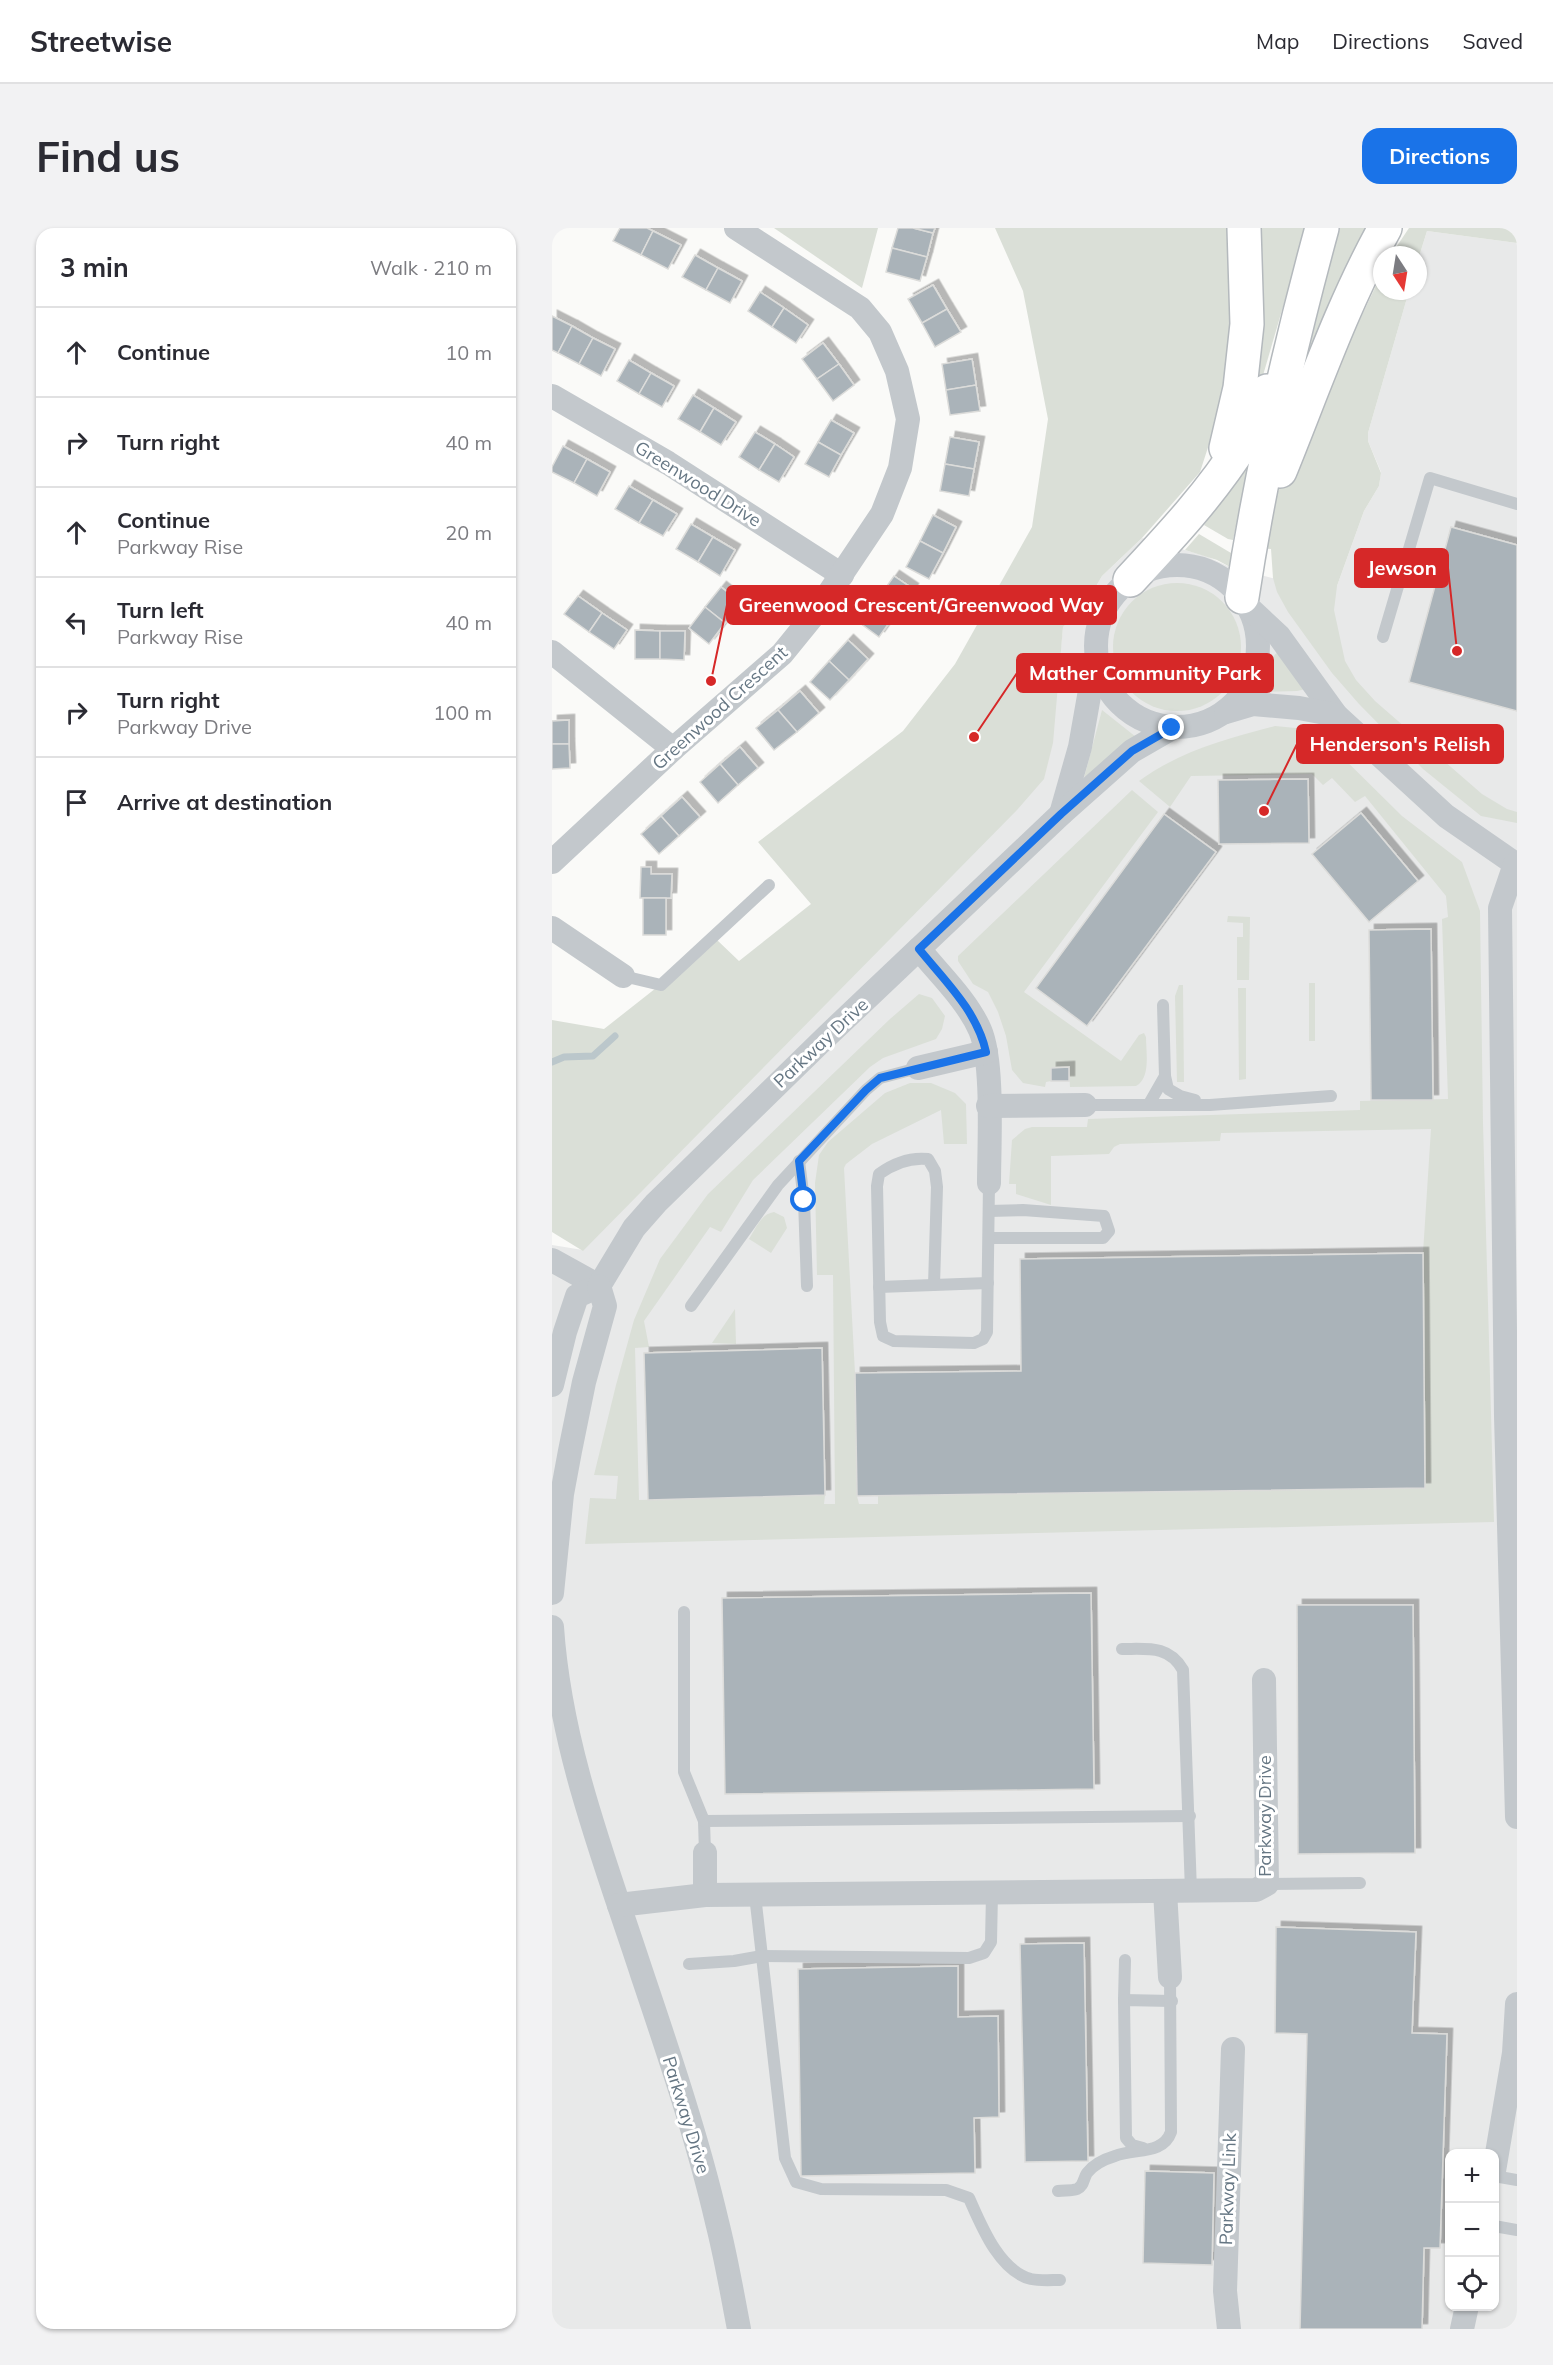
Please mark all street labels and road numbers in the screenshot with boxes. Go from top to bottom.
street label: Greenwood Drive [631,435,766,532]
street label: Greenwood Crescent [647,641,792,774]
street label: Parkway Drive [768,993,873,1092]
street label: Parkway Drive [1253,1755,1276,1877]
street label: Parkway Drive [658,2053,715,2176]
street label: Parkway Link [1214,2132,1241,2245]

